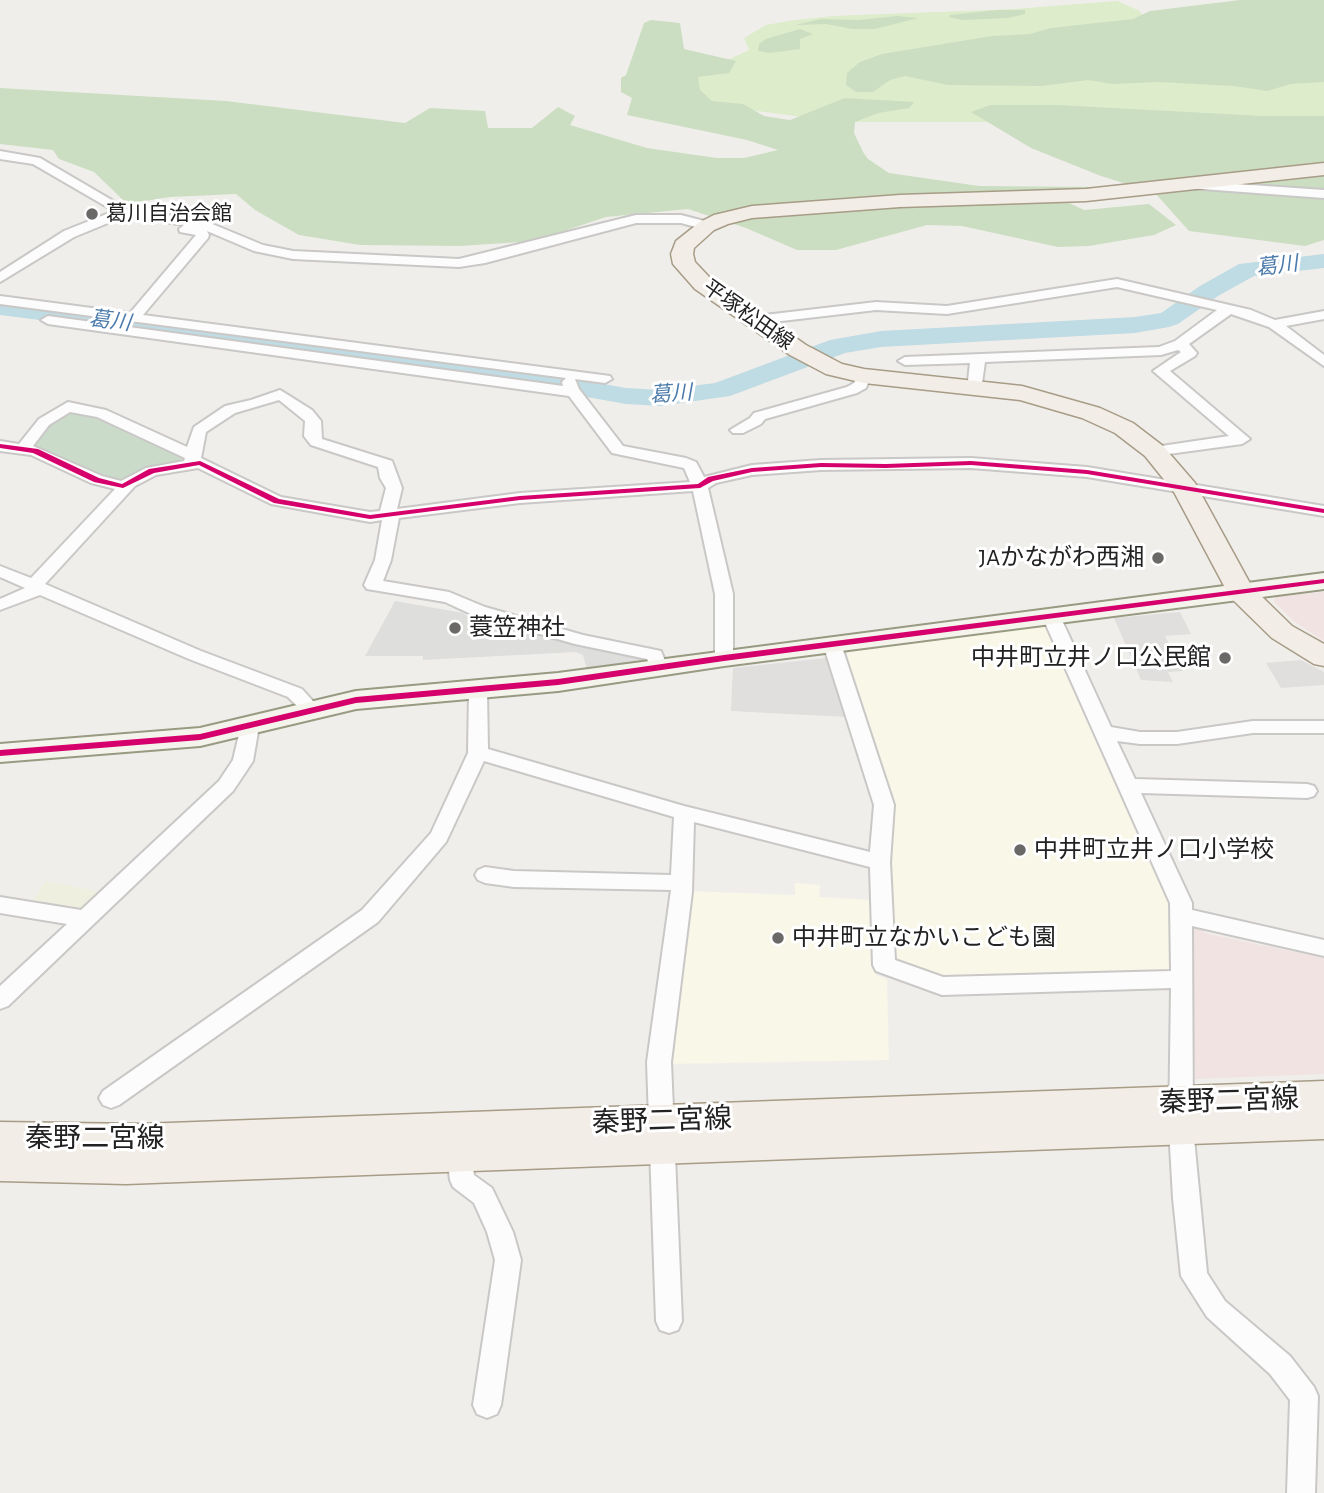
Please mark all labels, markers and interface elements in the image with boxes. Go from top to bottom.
place label: 葛川自治会館 [106,201,232,227]
marker: 葛川自治会館 [84,206,100,222]
water label: 葛川 [1255,251,1299,281]
street label: 平塚松田線 [698,275,798,355]
water label: 葛川 [88,306,132,336]
water label: 葛川 [649,380,693,408]
place label: JAかながわ西湘 [979,544,1144,572]
marker: JAかながわ西湘 [1150,550,1166,566]
place label: 蓑笠神社 [469,614,565,642]
marker: 蓑笠神社 [447,620,463,636]
place label: 中井町立井ノ口公民館 [971,644,1211,672]
marker: 中井町立井ノ口公民館 [1217,650,1233,666]
place label: 中井町立井ノ口小学校 [1034,836,1274,864]
marker: 中井町立井ノ口小学校 [1012,842,1028,858]
place label: 中井町立なかいこども園 [792,924,1056,952]
marker: 中井町立なかいこども園 [770,930,786,946]
street label: 秦野二宮線 [1158,1082,1300,1120]
street label: 秦野二宮線 [591,1102,733,1140]
street label: 秦野二宮線 [25,1122,165,1156]

